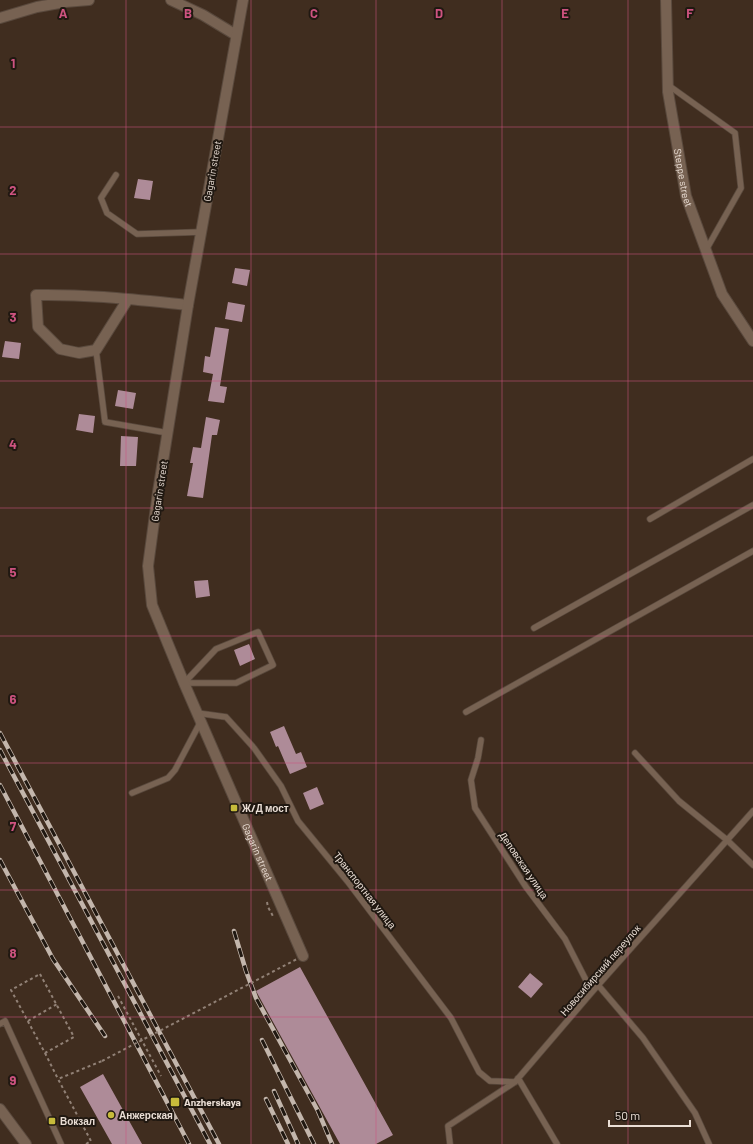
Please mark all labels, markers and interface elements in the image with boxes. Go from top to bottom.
text: A [59,5,68,21]
text: B [184,5,192,21]
text: C [310,5,318,21]
text: D [435,5,443,21]
text: E [561,5,569,21]
text: F [686,5,694,21]
text: 1 [11,55,15,71]
street label: Gagarin street [201,139,223,202]
street label: Steppe street [672,147,696,209]
text: 2 [9,182,17,198]
text: 3 [9,309,17,325]
text: 4 [9,436,17,452]
street label: Gagarin street [148,459,170,522]
text: 5 [9,564,17,580]
text: 6 [10,691,17,707]
place label: Ж/Д мост [241,802,289,814]
marker: Ж/Д мост [229,803,239,813]
text: 7 [10,818,17,834]
street label: Gagarin street [240,822,276,883]
street label: Деповская улица [497,829,551,901]
street label: Транспортная улица [331,849,399,931]
street label: Новосибирский переулок [557,922,643,1018]
text: 8 [9,945,17,961]
text: 9 [10,1072,17,1088]
marker: Anzherskaya [169,1096,181,1108]
place label: Anzherskaya [184,1096,241,1108]
scale bar [609,1102,690,1128]
text: 50 m [615,1108,640,1122]
place label: Анжерская [119,1109,173,1121]
marker: Анжерская [106,1110,116,1120]
place label: Вокзал [60,1115,95,1127]
marker: Вокзал [47,1116,57,1126]

